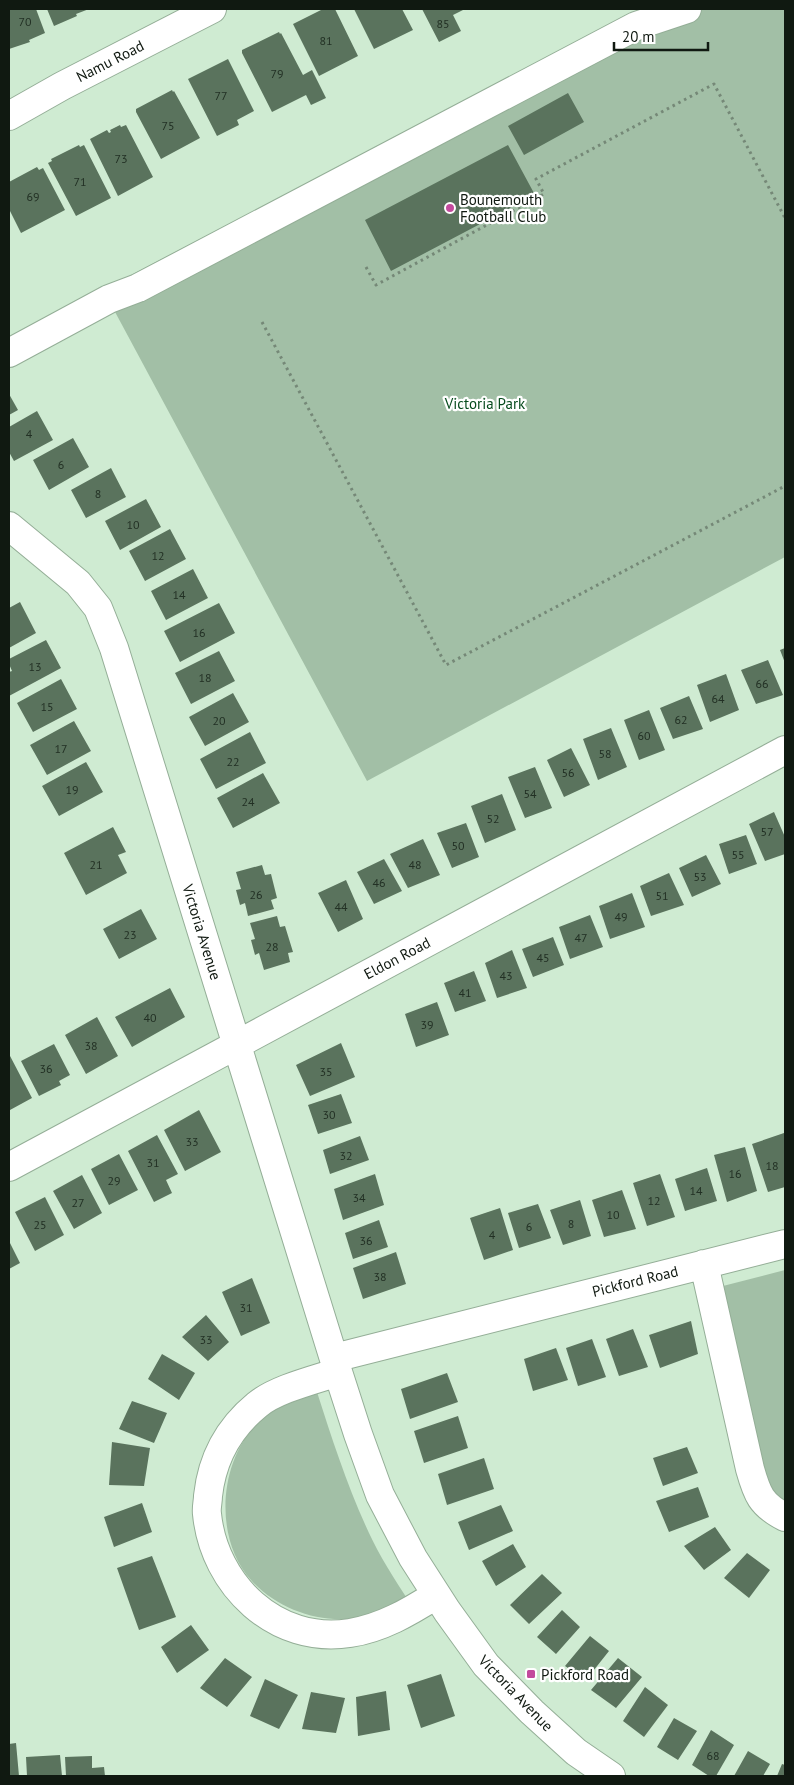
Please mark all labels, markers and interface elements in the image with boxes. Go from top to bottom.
house number: 70 [18,14,32,29]
house number: 85 [436,16,450,31]
scale bar [614,20,708,52]
text: 20 m [622,27,655,46]
house number: 81 [319,33,333,48]
street label: Namu Road [73,36,147,86]
house number: 79 [270,66,284,81]
house number: 77 [214,88,228,103]
house number: 75 [161,118,175,133]
house number: 73 [114,151,128,166]
house number: 71 [73,174,87,189]
house number: 69 [26,189,40,204]
place label: Bounemouth Football Club [460,190,546,226]
marker: Bounemouth Football Club [444,202,456,214]
park label: Victoria Park [444,394,526,413]
house number: 4 [26,426,33,441]
house number: 6 [58,457,64,472]
house number: 8 [95,486,101,501]
house number: 10 [126,517,140,532]
house number: 12 [151,548,165,563]
house number: 14 [172,587,186,602]
house number: 16 [192,625,206,640]
house number: 13 [28,659,42,674]
house number: 18 [198,670,212,685]
house number: 66 [755,676,769,691]
house number: 64 [711,691,725,706]
house number: 15 [40,699,54,714]
house number: 62 [674,712,688,727]
house number: 20 [212,713,226,728]
house number: 60 [637,728,651,743]
house number: 17 [54,741,68,756]
house number: 58 [598,746,612,761]
house number: 22 [226,754,240,769]
house number: 56 [561,765,575,780]
house number: 19 [65,782,79,797]
house number: 54 [523,786,537,801]
house number: 24 [241,794,255,809]
house number: 52 [486,811,500,826]
house number: 57 [760,824,774,839]
house number: 50 [451,838,465,853]
house number: 55 [731,847,745,862]
house number: 21 [89,857,103,872]
house number: 48 [408,857,422,872]
house number: 53 [693,869,707,884]
house number: 46 [372,875,386,890]
street label: Victoria Avenue [178,881,226,982]
house number: 26 [249,887,263,902]
house number: 51 [655,888,669,903]
house number: 44 [334,899,348,914]
house number: 49 [614,909,628,924]
house number: 23 [123,927,137,942]
house number: 47 [574,930,588,945]
street label: Eldon Road [361,933,433,983]
house number: 28 [265,939,279,954]
house number: 45 [536,950,550,965]
house number: 43 [499,968,513,983]
house number: 41 [458,985,472,1000]
house number: 40 [143,1010,157,1025]
house number: 39 [420,1017,434,1032]
house number: 38 [84,1038,98,1053]
house number: 36 [39,1061,53,1076]
house number: 35 [319,1064,333,1079]
house number: 30 [322,1107,336,1122]
house number: 33 [185,1134,199,1149]
house number: 32 [339,1148,353,1163]
house number: 31 [146,1155,160,1170]
house number: 18 [765,1158,779,1173]
house number: 16 [728,1166,742,1181]
house number: 29 [107,1173,121,1188]
house number: 14 [689,1183,703,1198]
house number: 34 [352,1190,366,1205]
house number: 12 [647,1193,661,1208]
house number: 27 [71,1195,85,1210]
house number: 10 [606,1207,620,1222]
house number: 8 [568,1216,574,1231]
house number: 25 [33,1217,47,1232]
house number: 6 [526,1219,532,1234]
house number: 4 [489,1227,496,1242]
house number: 36 [359,1233,373,1248]
street label: Pickford Road [590,1261,680,1301]
house number: 38 [373,1269,387,1284]
house number: 31 [239,1300,253,1315]
house number: 33 [199,1332,213,1347]
street label: Victoria Avenue [474,1650,557,1735]
place label: Pickford Road [541,1665,629,1684]
marker: Pickford Road [525,1668,537,1680]
house number: 68 [706,1748,720,1763]

